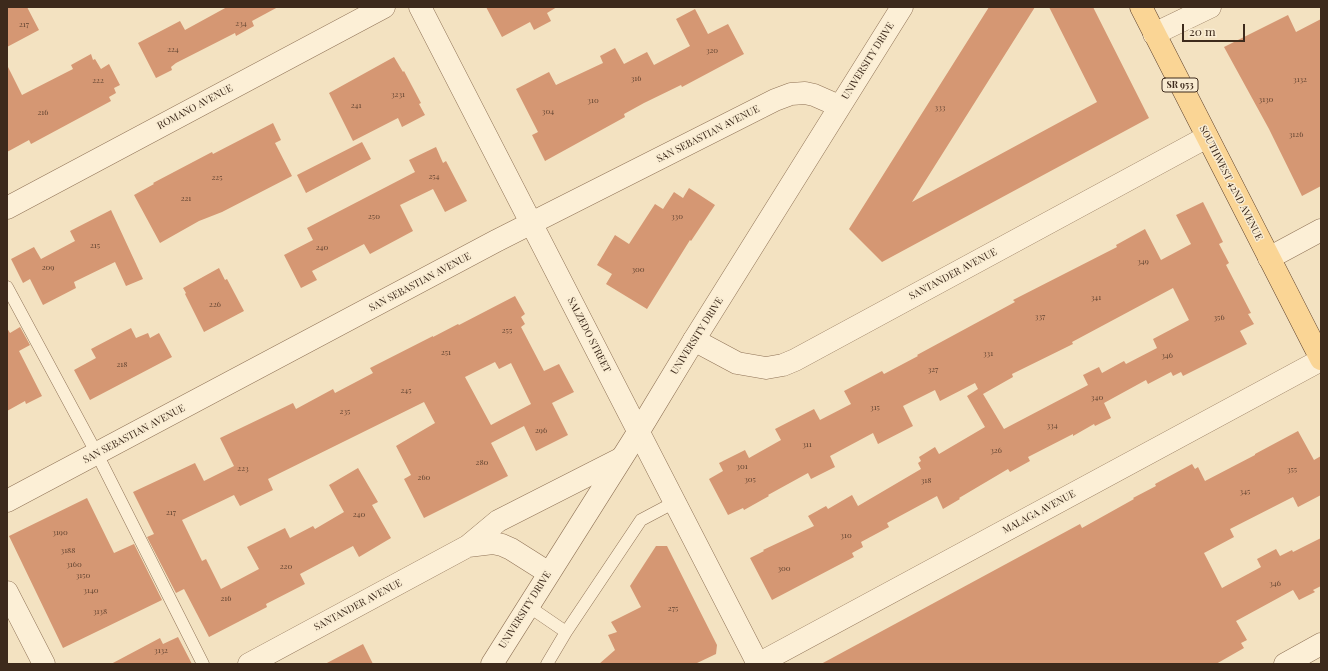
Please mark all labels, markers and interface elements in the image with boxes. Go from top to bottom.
scale bar [1184,16,1247,42]
house number: 234 [235,18,247,28]
house number: 217 [19,19,29,29]
street label: UNIVERSITY DRIVE [839,20,897,102]
text: 20 m [1189,23,1216,39]
house number: 224 [167,44,179,54]
house number: 320 [706,45,718,55]
house number: 316 [631,73,641,83]
house number: 3132 [1293,74,1307,84]
house number: 222 [92,75,104,85]
road number: SR 953 [1162,78,1198,92]
street label: ROMANO AVENUE [155,82,235,132]
house number: 3231 [391,89,405,99]
house number: 3130 [1259,94,1273,104]
house number: 310 [587,95,599,105]
house number: 241 [351,100,361,110]
house number: 333 [935,102,945,112]
street label: SAN SEBASTIAN AVENUE [655,103,761,165]
house number: 304 [542,106,554,116]
house number: 216 [38,107,48,117]
street label: SOUTHWEST 42ND AVENUE [1197,124,1265,242]
house number: 3126 [1289,129,1303,139]
house number: 254 [428,171,440,181]
house number: 225 [212,172,222,182]
house number: 221 [181,193,191,203]
house number: 250 [368,211,380,221]
house number: 330 [671,211,683,221]
house number: 215 [90,240,100,250]
house number: 240 [316,242,328,252]
street label: SANTANDER AVENUE [907,246,999,302]
street label: SAN SEBASTIAN AVENUE [367,250,473,314]
house number: 349 [1137,256,1149,266]
house number: 209 [42,262,54,272]
house number: 300 [631,264,645,274]
house number: 341 [1091,292,1101,302]
street label: SALZEDO STREET [565,295,613,375]
street label: UNIVERSITY DRIVE [668,295,726,377]
house number: 226 [209,299,221,309]
house number: 337 [1035,311,1045,321]
house number: 356 [1213,312,1225,322]
house number: 255 [502,325,512,335]
house number: 251 [441,347,451,357]
house number: 331 [983,348,993,358]
house number: 346 [1161,350,1173,360]
house number: 218 [117,359,127,369]
house number: 327 [928,364,938,374]
house number: 245 [400,385,412,395]
house number: 340 [1091,392,1103,402]
street label: SAN SEBASTIAN AVENUE [81,402,187,466]
house number: 315 [870,402,880,412]
house number: 235 [340,406,350,416]
house number: 334 [1046,420,1058,430]
house number: 296 [535,425,547,435]
house number: 311 [802,439,812,449]
house number: 326 [990,445,1002,455]
house number: 280 [476,457,488,467]
house number: 301 [736,461,748,471]
house number: 223 [237,463,249,473]
house number: 355 [1287,464,1297,474]
house number: 260 [418,472,430,482]
house number: 305 [744,474,756,484]
house number: 318 [921,475,931,485]
house number: 345 [1240,486,1250,496]
street label: MALAGA AVENUE [1000,488,1078,536]
house number: 217 [166,507,176,517]
house number: 240 [353,509,365,519]
house number: 3190 [52,527,68,537]
house number: 310 [840,530,852,540]
house number: 3188 [61,545,75,555]
house number: 3160 [66,559,82,569]
house number: 220 [280,561,292,571]
house number: 300 [777,563,791,573]
street label: UNIVERSITY DRIVE [496,569,554,651]
house number: 3150 [76,570,90,580]
street label: SANTANDER AVENUE [312,577,404,633]
house number: 346 [1269,578,1281,588]
house number: 3140 [83,585,99,595]
house number: 216 [221,593,231,603]
house number: 275 [668,603,678,613]
house number: 3138 [93,606,107,616]
house number: 3132 [154,645,168,655]

